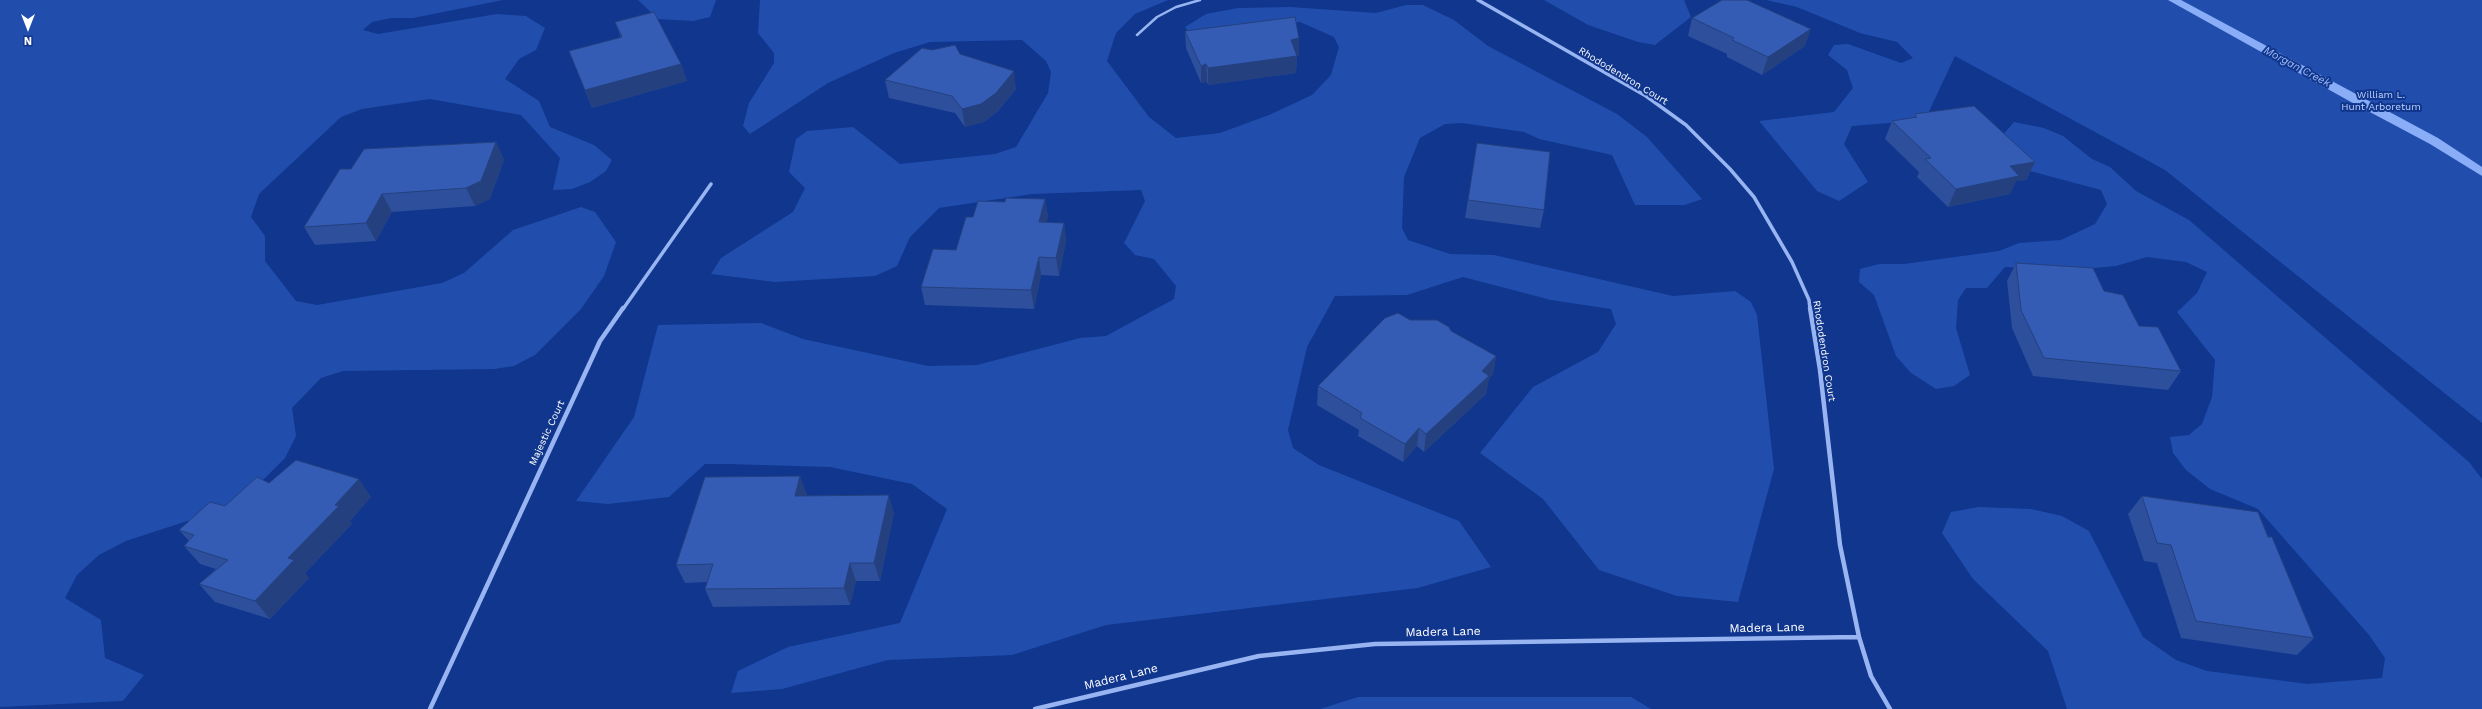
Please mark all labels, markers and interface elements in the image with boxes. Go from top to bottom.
north arrow [8,8,48,48]
text: N [24,34,32,47]
water label: Morgan Creek [2261,44,2333,90]
street label: Rhododendron Court [1576,45,1670,107]
park label: William L. Hunt Arboretum [2341,89,2421,112]
street label: Rhododendron Court [1810,300,1838,402]
street label: Majestic Court [527,398,567,468]
street label: Madera Lane [1729,620,1805,636]
street label: Madera Lane [1405,624,1481,640]
street label: Madera Lane [1083,661,1159,693]

